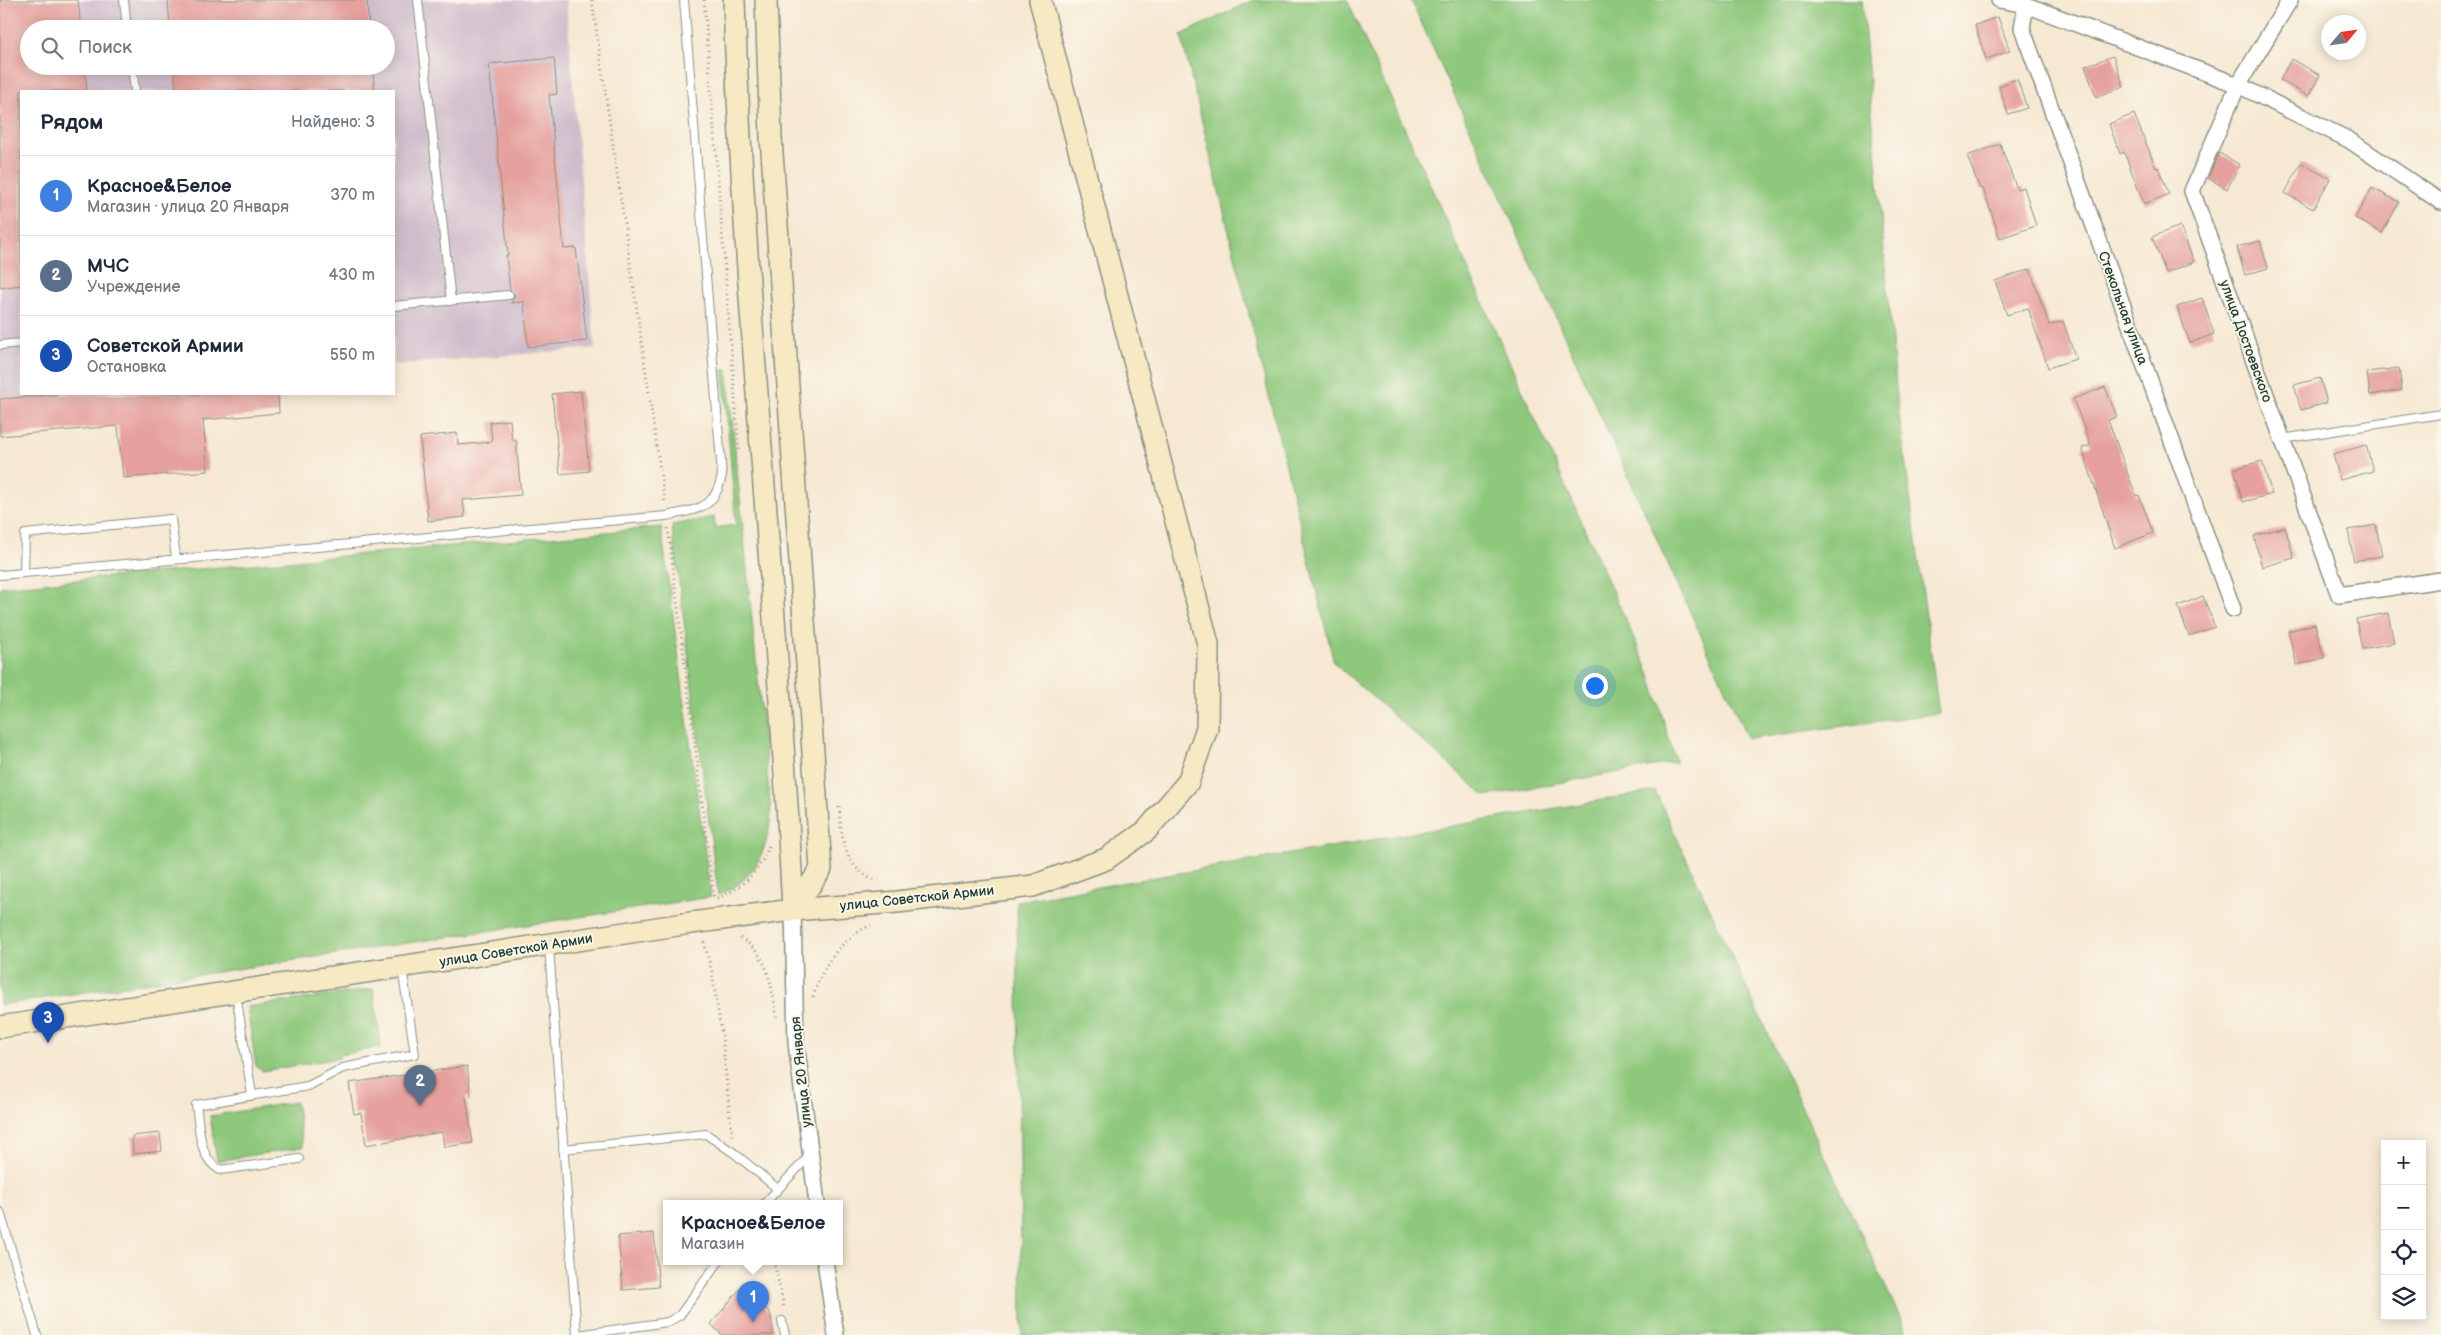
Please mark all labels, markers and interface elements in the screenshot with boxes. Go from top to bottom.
north arrow [2321,15,2366,60]
search box [20,20,395,75]
icon: search [38,34,66,62]
text: Поиск [78,36,132,59]
text: Рядом [40,110,103,135]
text: Найдено: 3 [291,113,375,132]
text: Красное&Белое [87,175,232,198]
text: 1 [53,186,59,205]
text: 370 m [330,186,375,205]
text: Магазин · улица 20 Января [87,198,289,217]
street label: Стекольная улица [2095,249,2152,368]
text: МЧС [87,255,129,278]
text: 2 [51,266,61,285]
text: 430 m [328,266,375,285]
street label: улица Достоевского [2216,277,2276,405]
text: Учреждение [87,278,180,297]
text: Советской Армии [87,335,244,358]
text: 3 [51,346,61,365]
text: 550 m [330,346,375,365]
text: Остановка [87,358,166,377]
your location [1582,673,1608,699]
street label: улица Советской Армии [839,881,995,915]
street label: улица Советской Армии [438,929,594,971]
pin: 3 [32,1002,64,1043]
street label: улица 20 Января [787,1015,815,1128]
pin: 2 [404,1065,436,1106]
map controls [2381,1140,2426,1320]
button: + [2381,1140,2426,1185]
button: − [2381,1185,2426,1230]
popup [663,1200,843,1265]
text: Красное&Белое [681,1212,825,1235]
button: locate [2381,1230,2426,1275]
text: Магазин [681,1235,745,1254]
button: layers [2381,1275,2426,1320]
pin: 1 [737,1281,769,1322]

